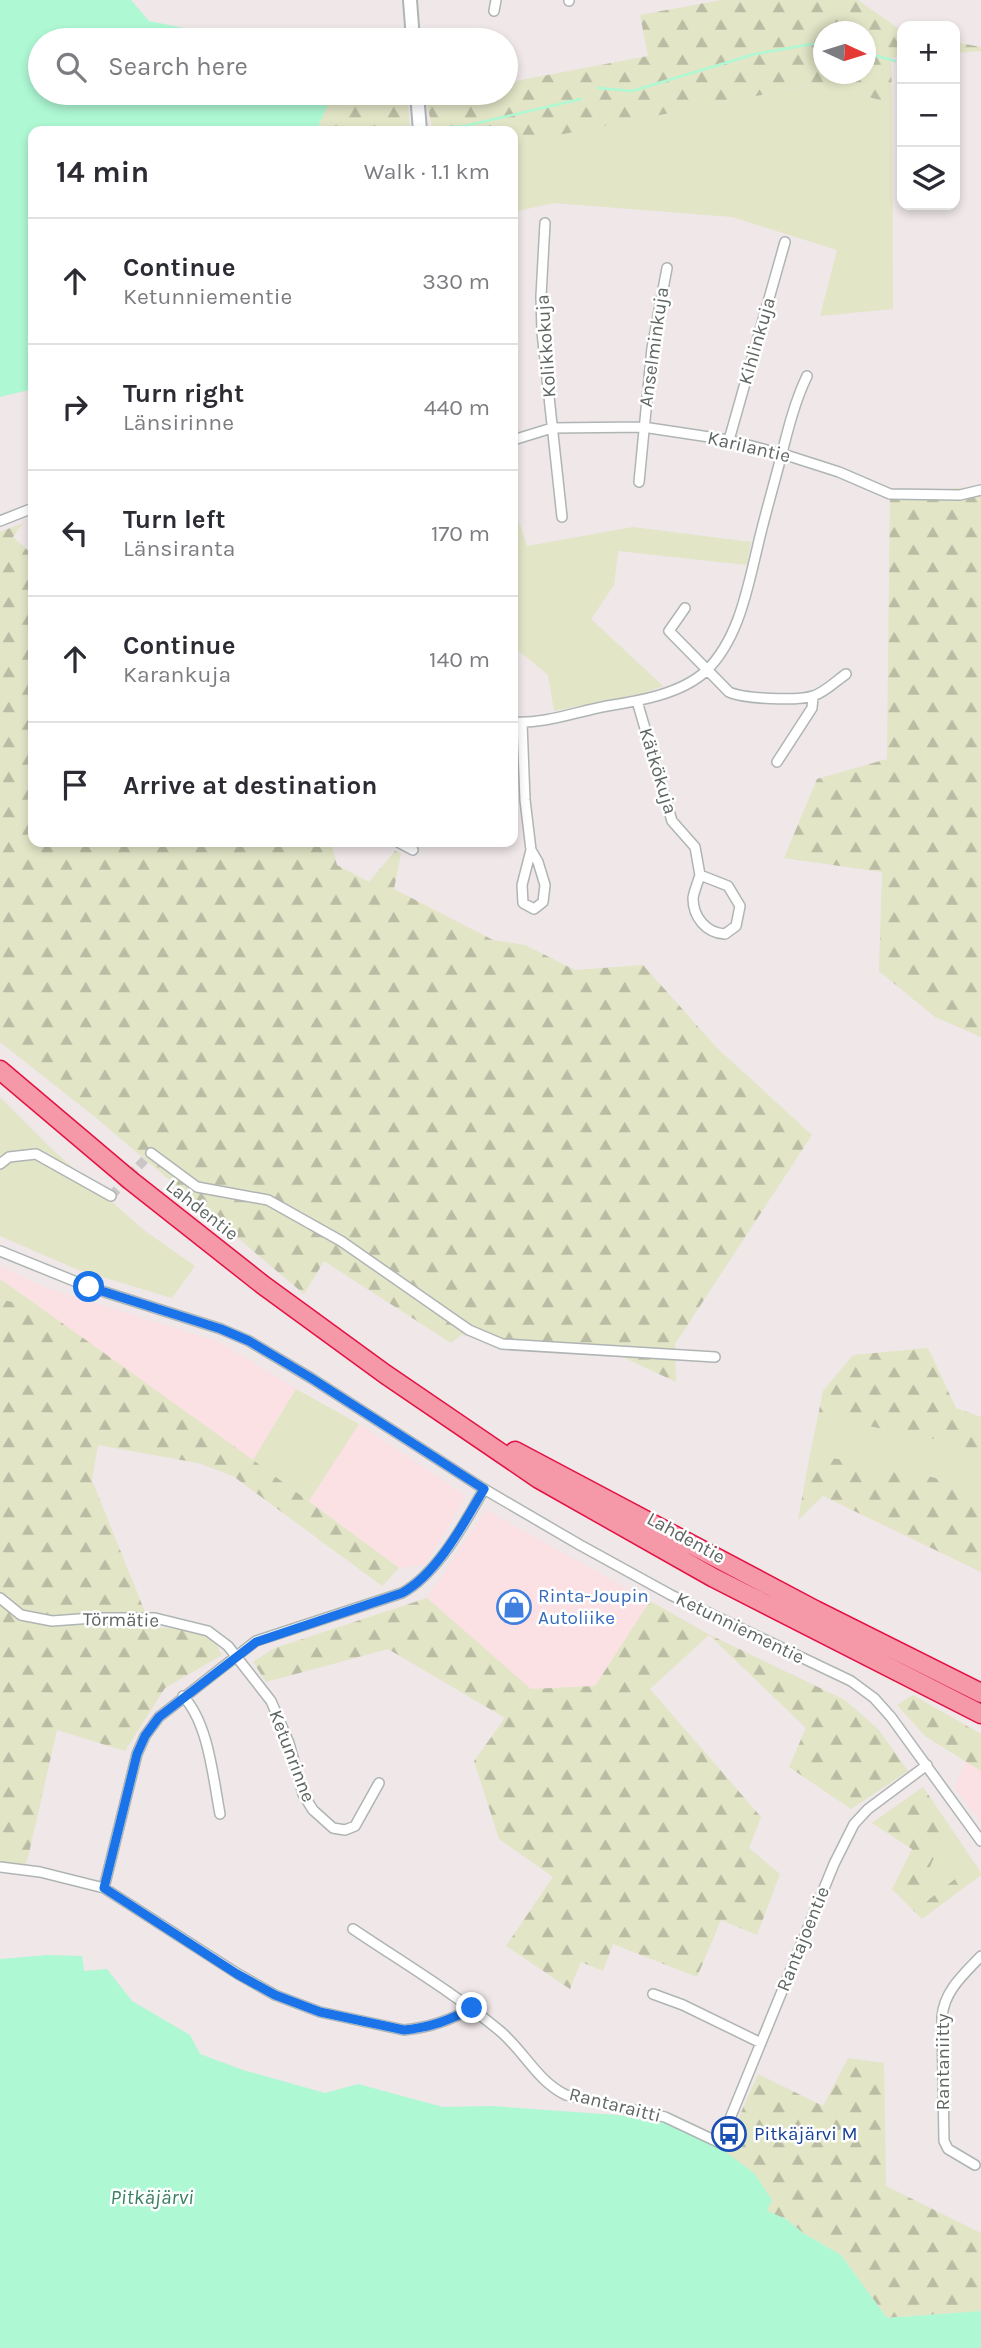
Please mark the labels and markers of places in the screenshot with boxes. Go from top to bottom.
place label: Rinta-Joupin Autoliike [538,1585,649,1629]
shop icon: Rinta-Joupin Autoliike [495,1588,533,1626]
bus stop icon: Pitkäjärvi M [710,2115,748,2153]
place label: Pitkäjärvi M [754,2123,858,2145]

